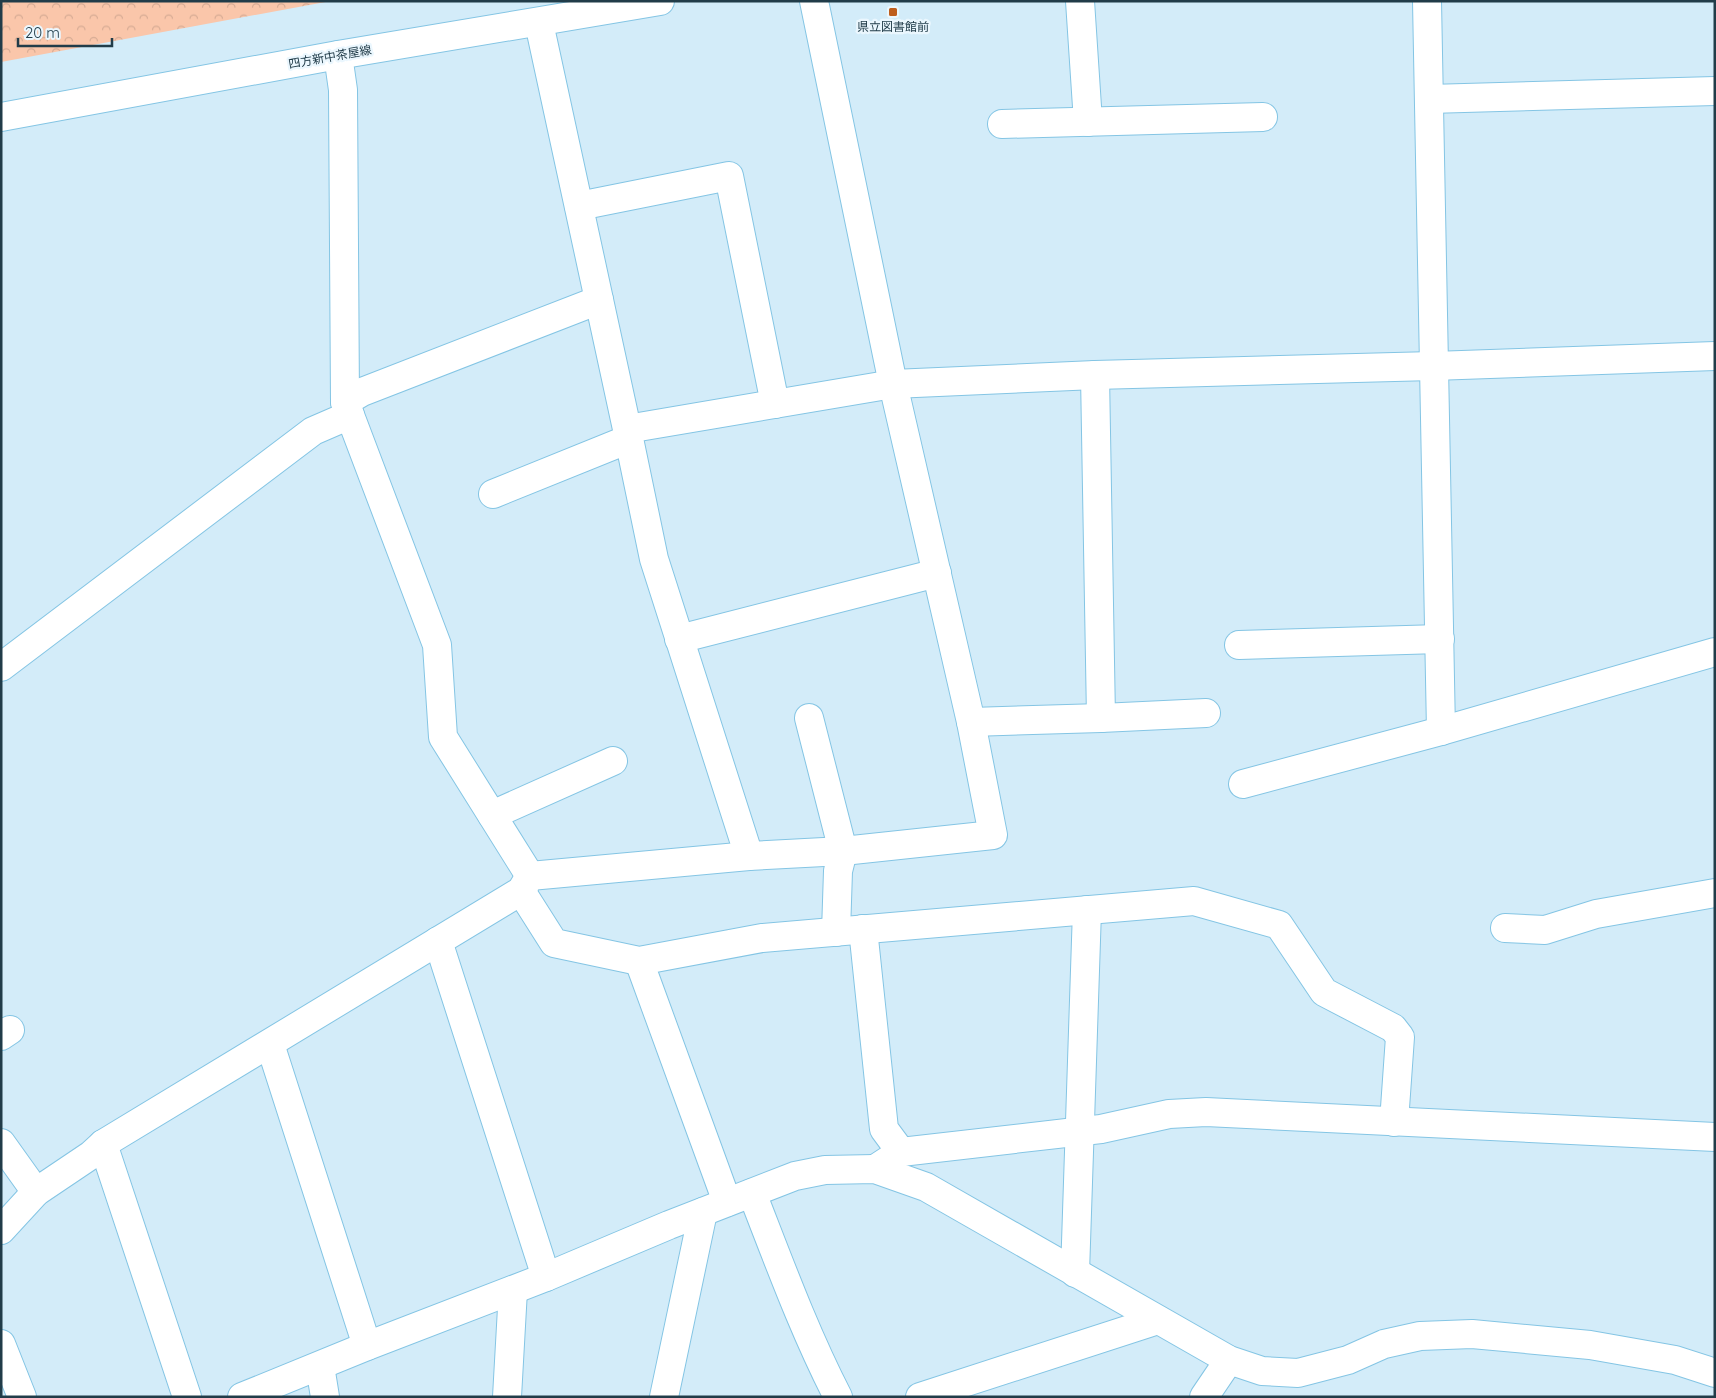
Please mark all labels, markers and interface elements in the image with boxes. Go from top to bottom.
marker: 県立図書館前 [887,6,899,18]
scale bar [18,15,111,47]
place label: 県立図書館前 [857,19,929,34]
text: 20 m [25,23,60,42]
street label: 四方新中茶屋線 [287,42,373,71]

